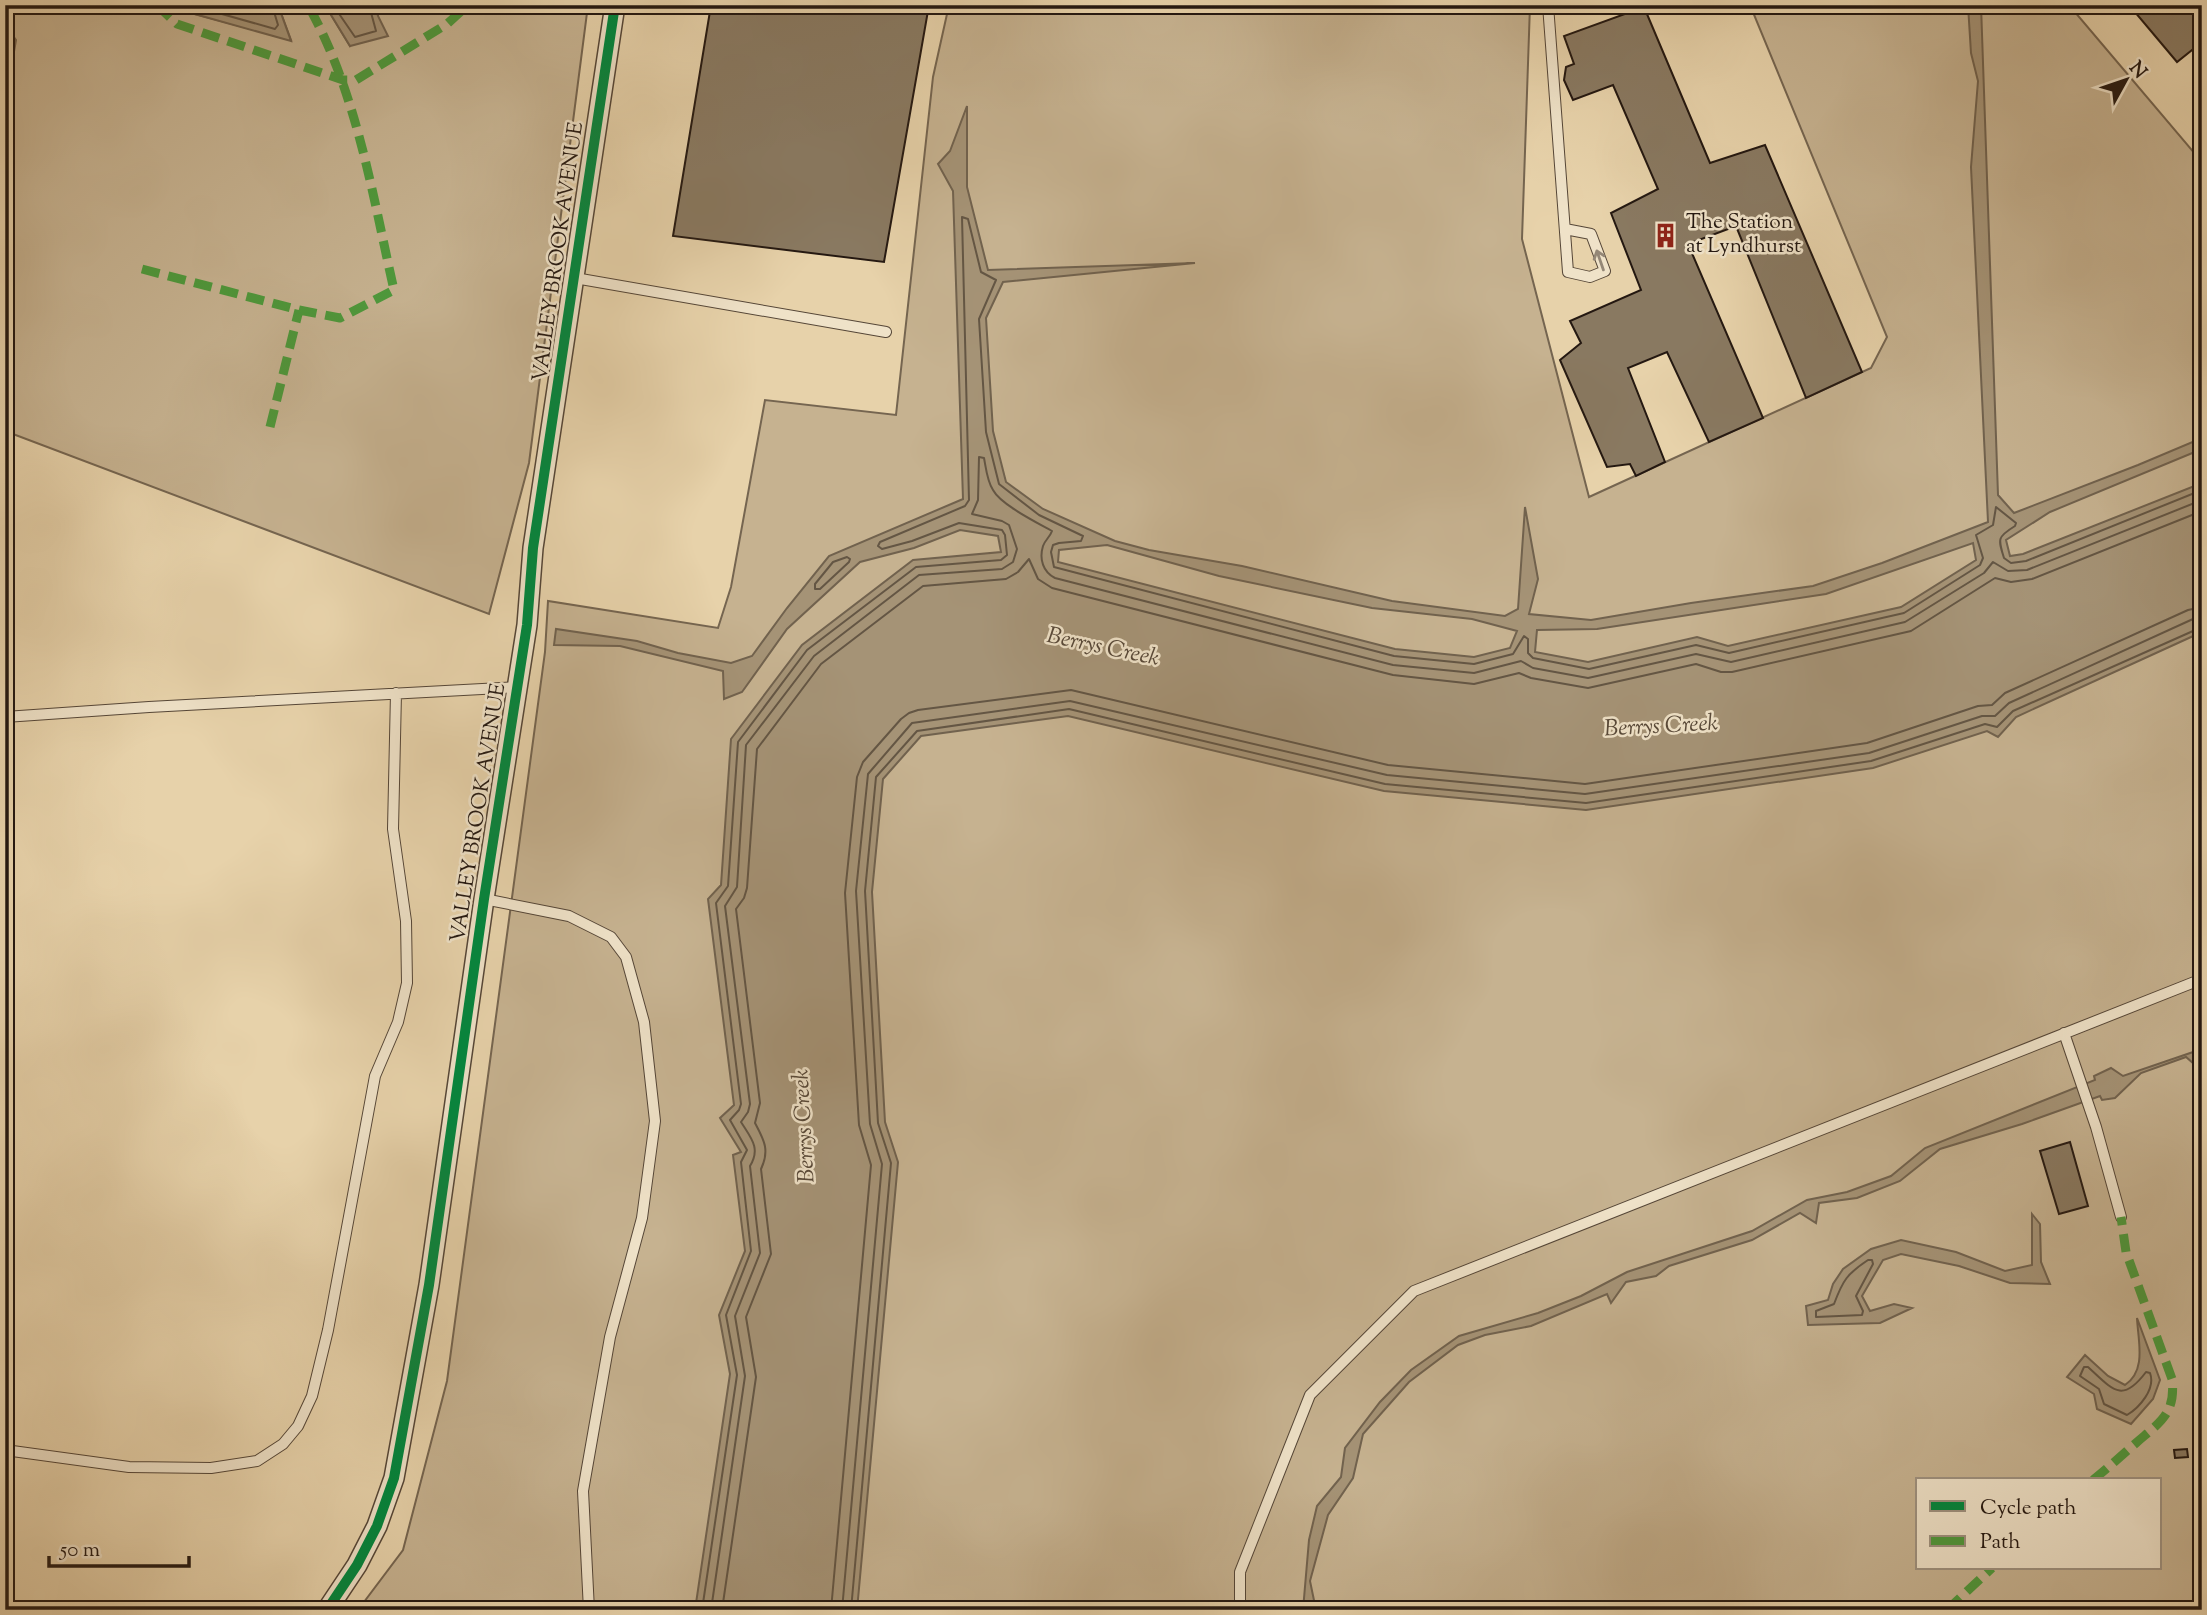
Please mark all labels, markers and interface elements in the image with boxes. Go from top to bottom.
north arrow [2092,46,2162,116]
text: N [2122,56,2152,85]
street label: VALLEY BROOK AVENUE [526,120,592,384]
place label: The Station at Lyndhurst [1686,208,1801,262]
building icon: The Station at Lyndhurst [1652,221,1680,249]
one-way arrow [1593,249,1605,271]
water label: Berrys Creek [1044,620,1162,676]
street label: VALLEY BROOK AVENUE [444,681,514,945]
water label: Berrys Creek [1603,708,1719,746]
water label: Berrys Creek [786,1068,824,1184]
legend [1916,1478,2162,1570]
text: Cycle path [1980,1494,2077,1524]
scale bar [49,1524,189,1568]
text: Path [1980,1528,2021,1558]
text: 50 m [59,1536,100,1566]

